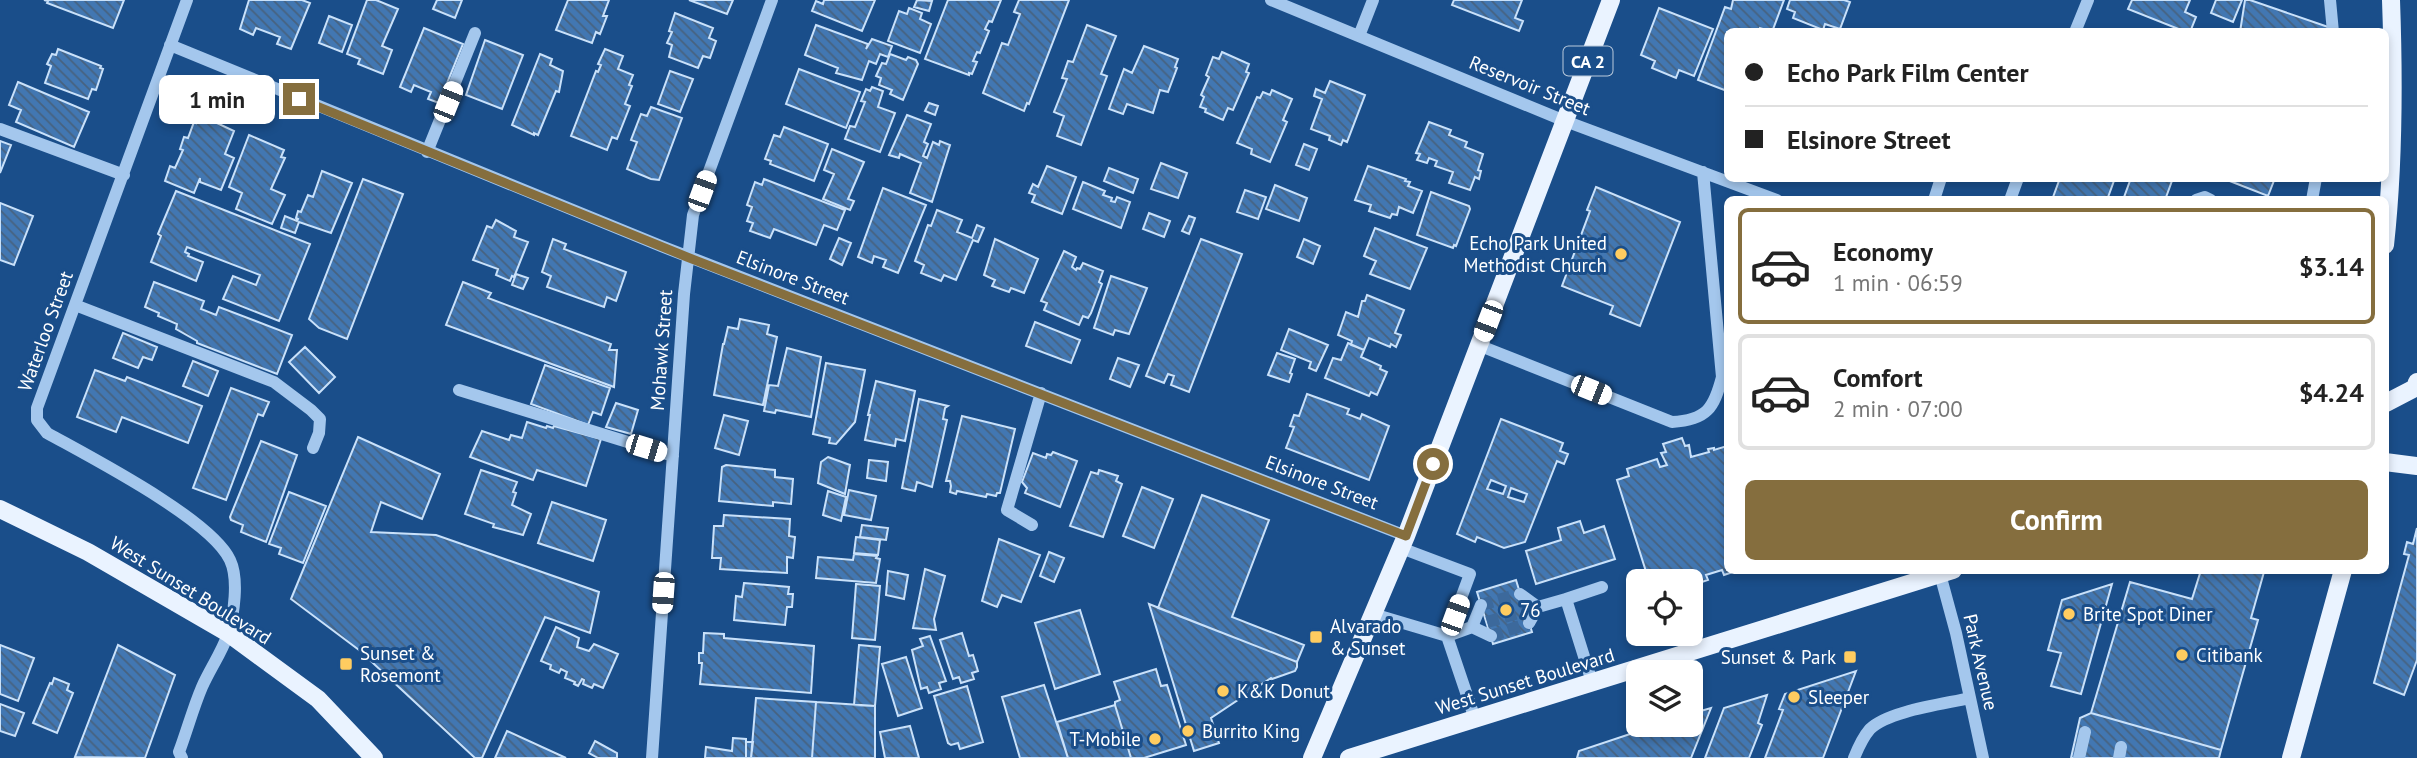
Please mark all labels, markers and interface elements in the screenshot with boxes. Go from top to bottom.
road number: CA 2 [1564,46,1612,76]
street label: Reservoir Street [1466,50,1595,120]
text: Echo Park Film Center [1787,56,2029,89]
callout: 1 min [159,74,274,124]
car [431,79,466,125]
route end [283,83,315,115]
text: 1 min [189,85,245,114]
text: Elsinore Street [1787,123,1951,156]
car [685,168,720,214]
place label: Echo Park United Methodist Church [1464,231,1607,277]
icon: car [1749,235,1812,298]
text: Economy [1833,235,1933,268]
street label: Elsinore Street [733,244,853,310]
marker: Echo Park United Methodist Church [1613,246,1629,262]
text: $3.14 [2299,250,2364,283]
street label: Waterloo Street [12,267,78,394]
text: 1 min · 06:59 [1833,268,1963,297]
street label: Mohawk Street [645,288,677,411]
car [1471,298,1506,344]
icon: car [1749,361,1812,424]
text: Comfort [1833,361,1923,394]
car [1568,372,1615,408]
text: $4.24 [2299,376,2364,409]
text: 2 min · 07:00 [1833,394,1963,423]
car [623,432,670,464]
route start [1417,448,1449,480]
street label: Elsinore Street [1262,449,1382,515]
button: Confirm [1745,480,2368,560]
street label: West Sunset Boulevard [106,531,276,649]
map controls [1626,569,1703,737]
button: locate [1626,569,1703,646]
car [652,571,675,615]
car [1438,592,1473,638]
place label: 76 [1520,598,1541,622]
marker: 76 [1498,602,1514,618]
place label: Brite Spot Diner [2083,602,2213,626]
marker: Brite Spot Diner [2061,606,2077,622]
street label: Park Avenue [1958,611,2004,713]
place label: Alvarado & Sunset [1330,614,1406,660]
marker: Alvarado & Sunset [1308,629,1324,645]
place label: Sunset & Rosemont [360,641,441,687]
street label: West Sunset Boulevard [1433,642,1617,720]
place label: Citibank [2196,643,2263,667]
place label: Sunset & Park [1721,645,1836,669]
marker: Citibank [2174,647,2190,663]
marker: Sunset & Park [1842,649,1858,665]
marker: Sunset & Rosemont [338,656,354,672]
button: layers [1626,660,1703,737]
place label: K&K Donut [1237,679,1330,703]
marker: K&K Donut [1215,683,1231,699]
place label: Sleeper [1808,685,1870,709]
marker: Sleeper [1786,689,1802,705]
place label: Burrito King [1202,719,1300,743]
marker: Burrito King [1180,723,1196,739]
place label: T-Mobile [1069,727,1141,751]
marker: T-Mobile [1147,731,1163,747]

